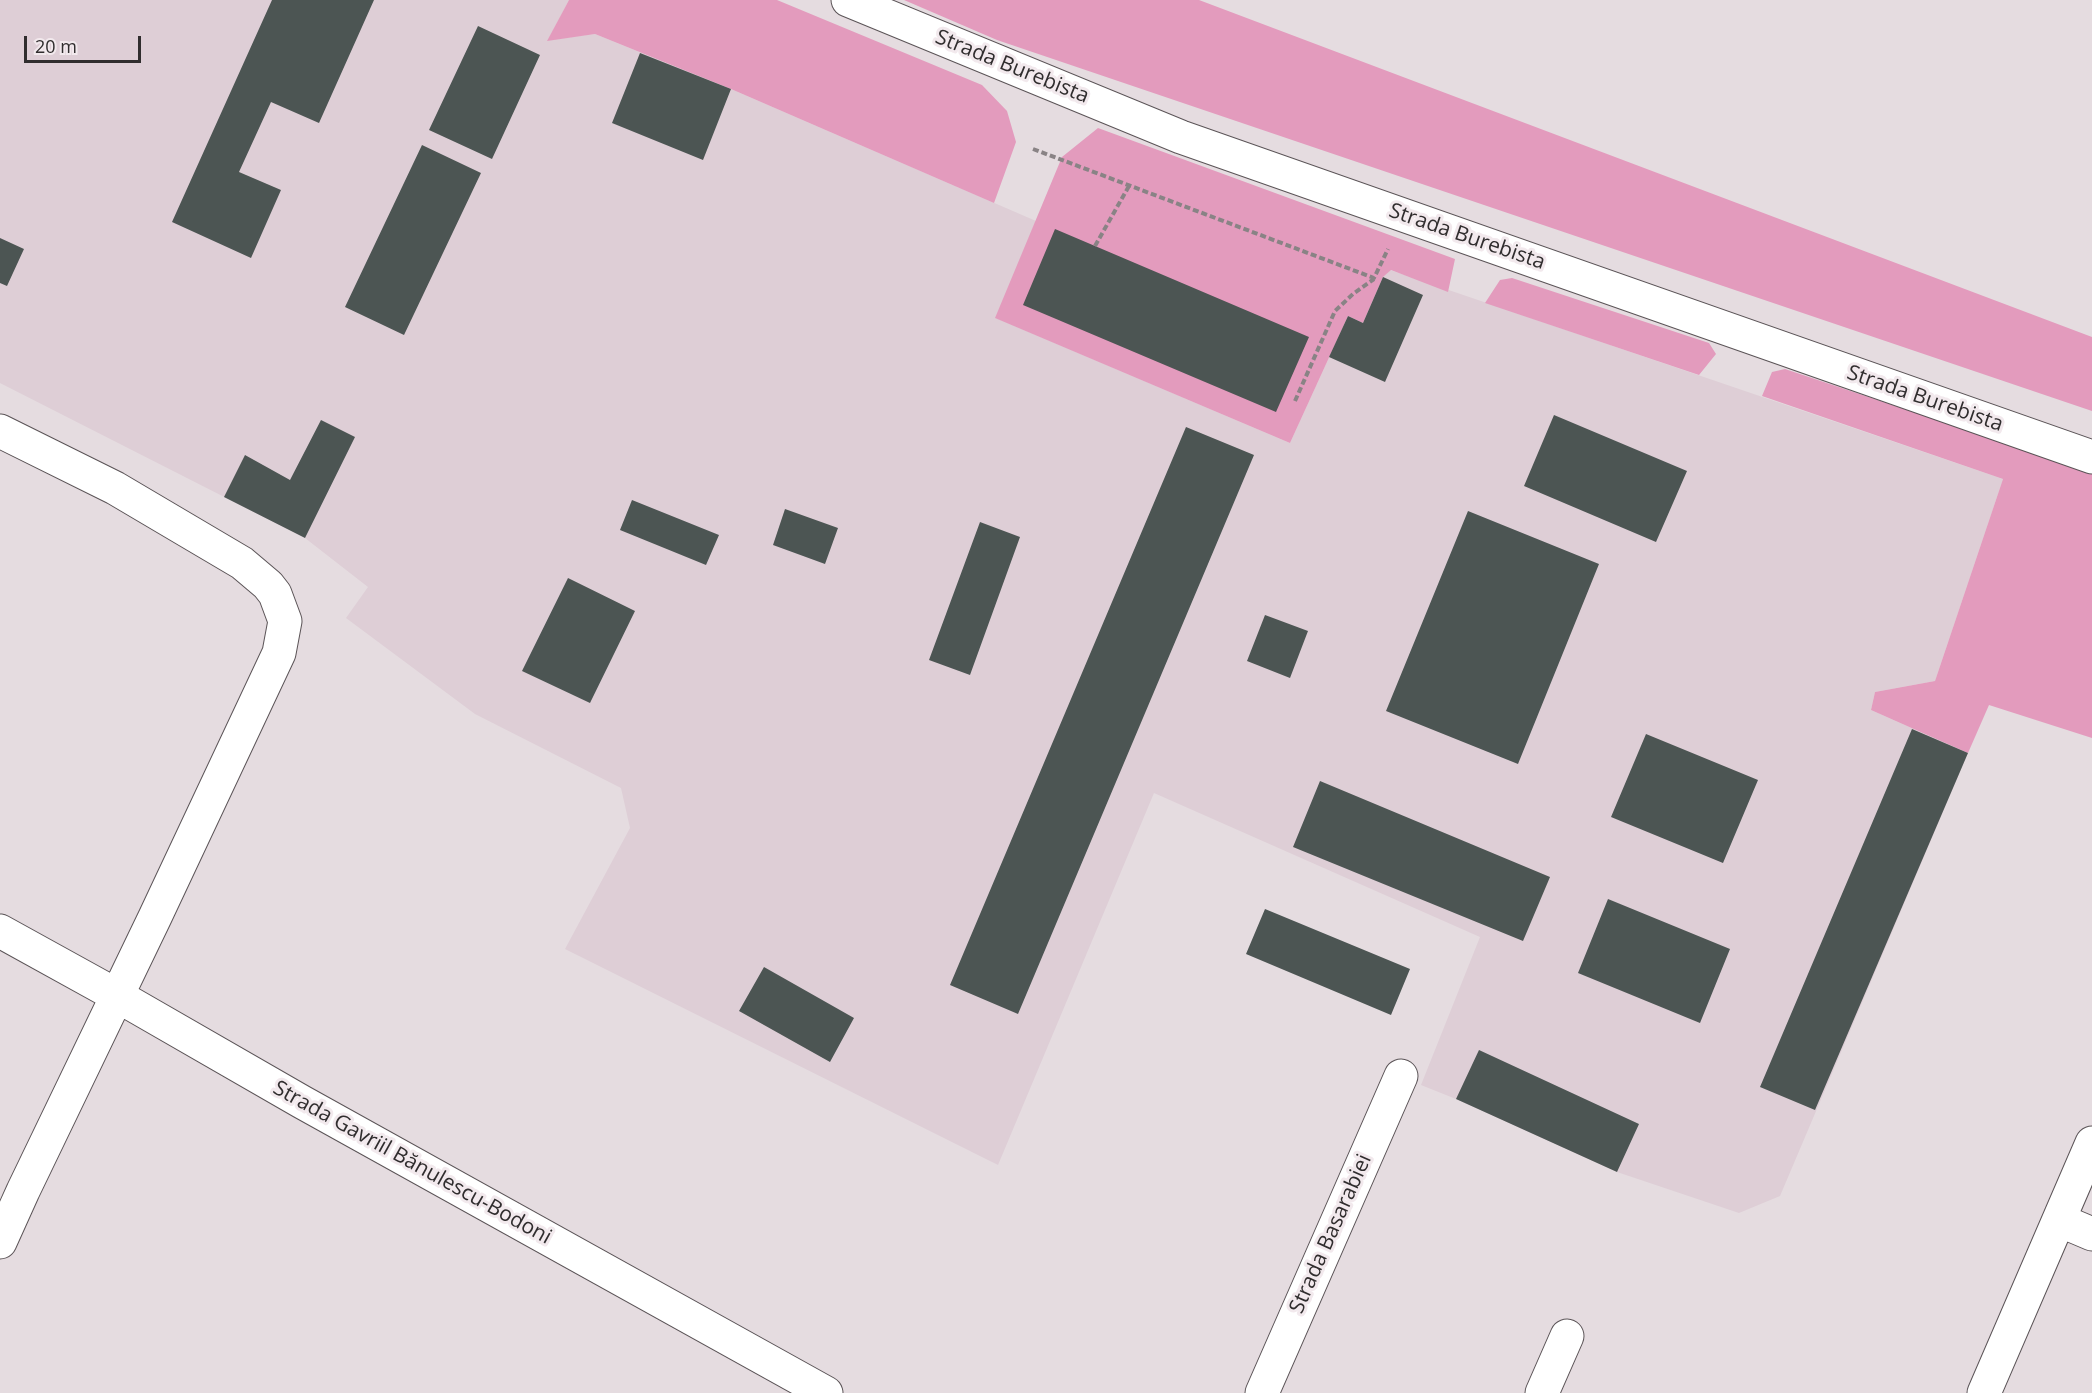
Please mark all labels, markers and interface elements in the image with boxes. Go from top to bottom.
scale bar [27,24,144,62]
street label: Strada Burebista [932,25,1092,109]
text: 20 m [35,34,77,58]
street label: Strada Burebista [1386,198,1548,276]
street label: Strada Burebista [1844,360,2006,438]
street label: Strada Gavriil Bănulescu-Bodoni [268,1076,556,1250]
street label: Strada Basarabiei [1285,1150,1377,1318]

